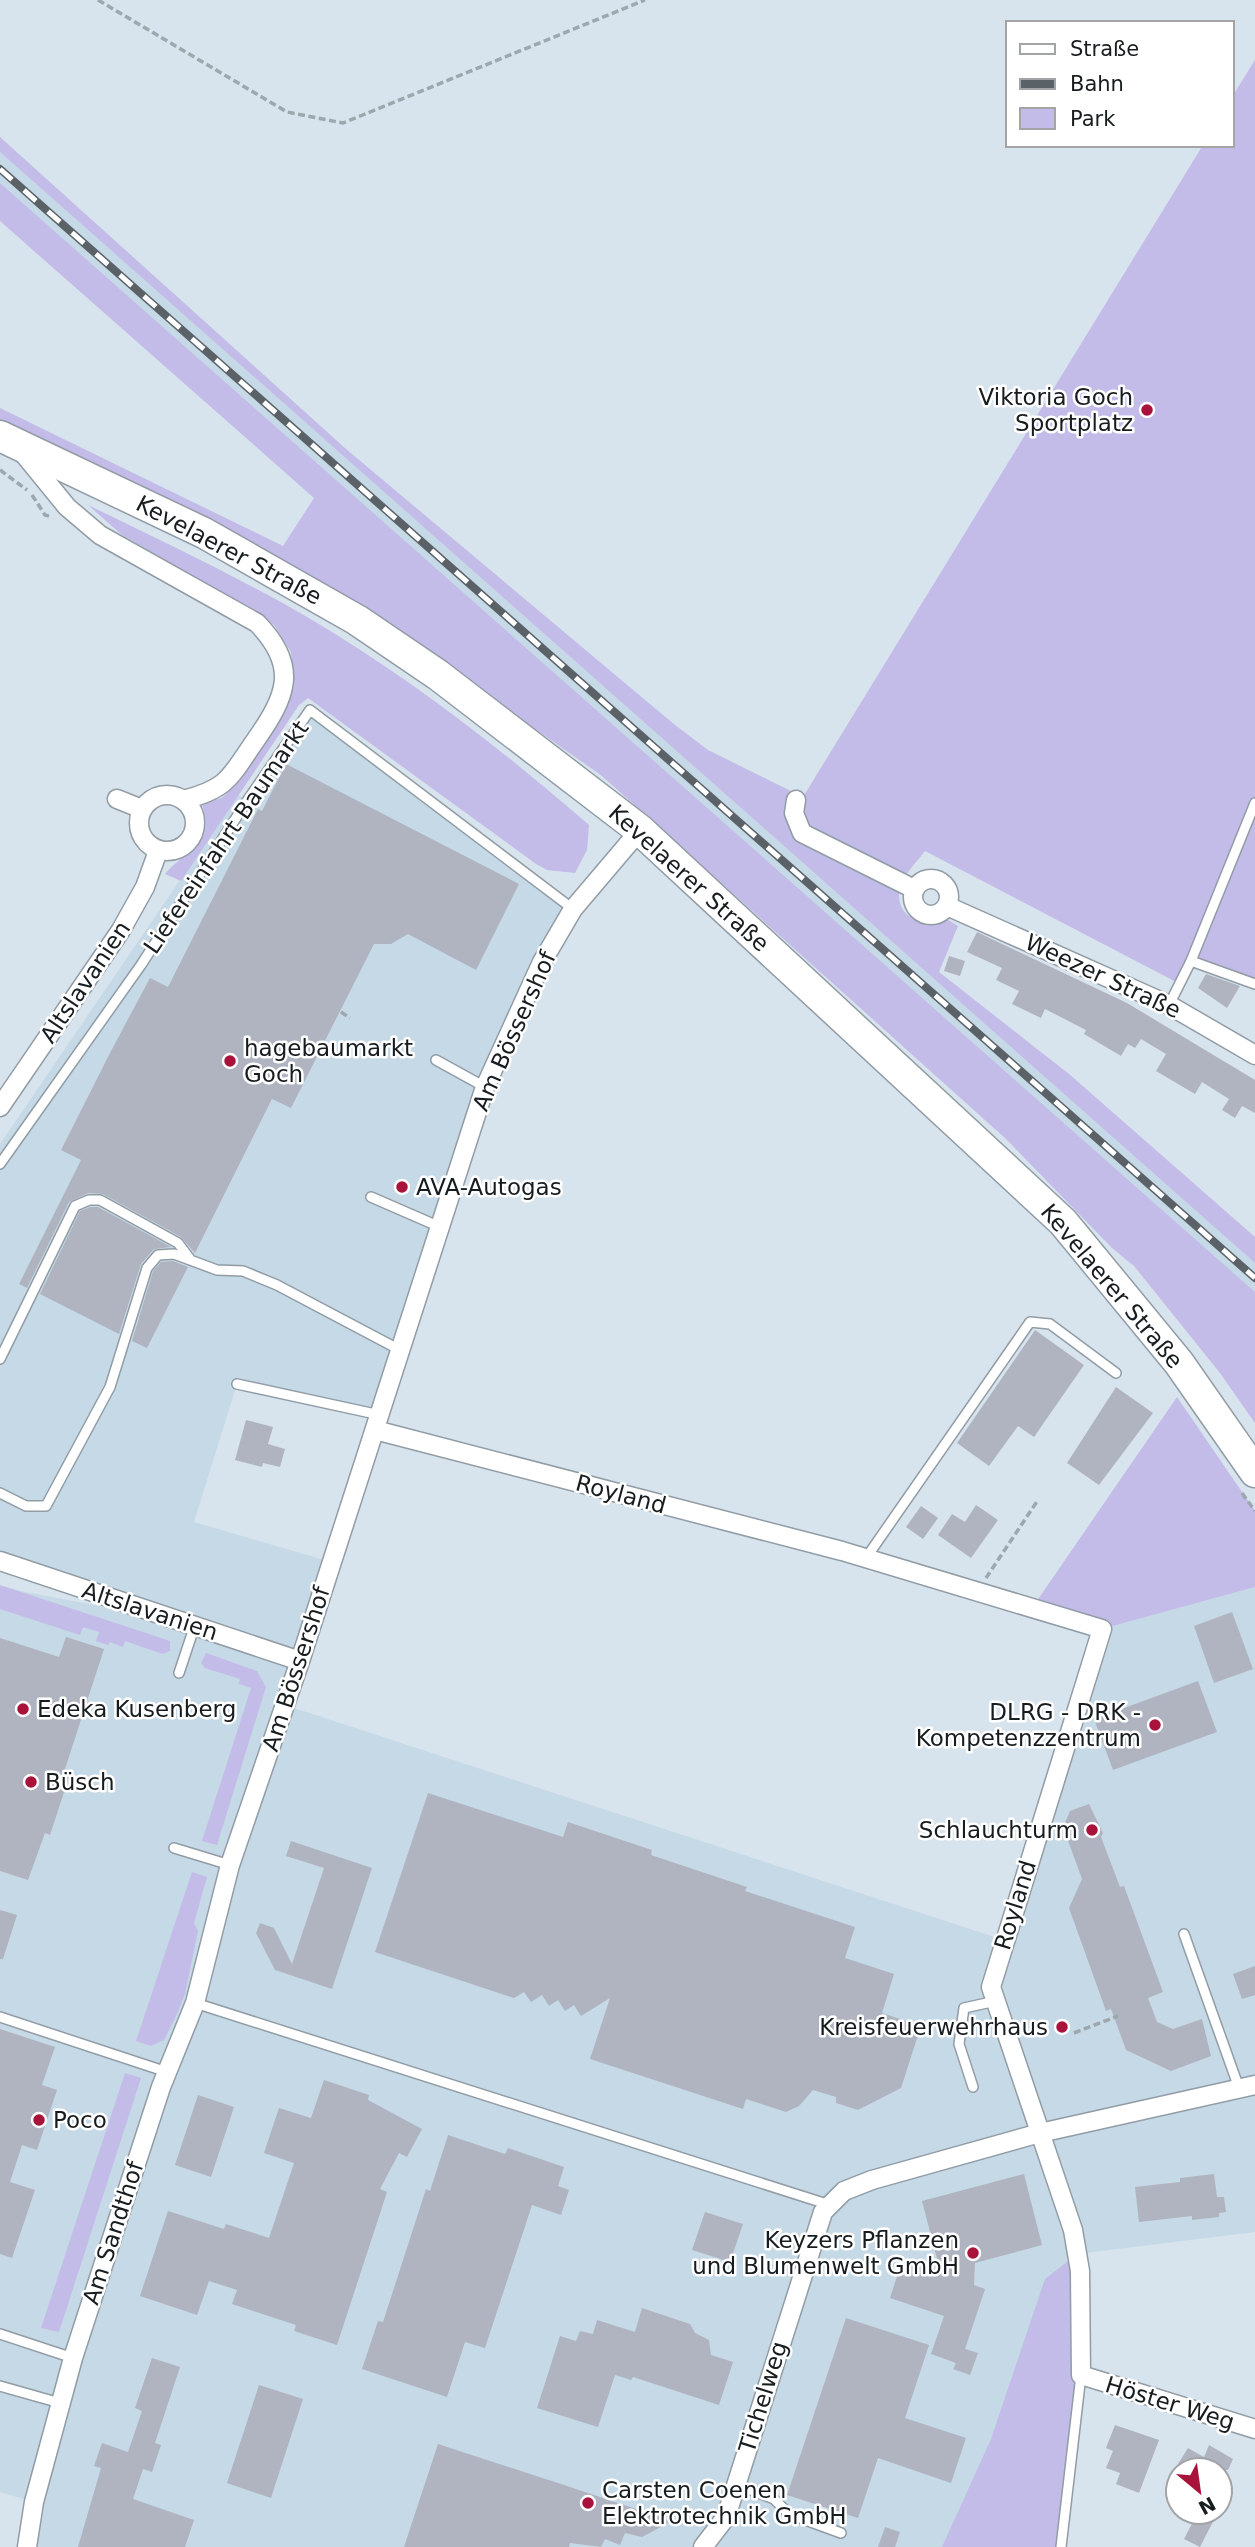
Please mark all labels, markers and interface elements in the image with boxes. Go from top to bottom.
legend [1006,21,1234,147]
text: Straße [1070,37,1139,61]
text: Bahn [1070,72,1124,96]
text: Park [1070,107,1116,131]
place label: Viktoria Goch Sportplatz [979,384,1133,436]
marker: Viktoria Goch Sportplatz [1139,402,1155,418]
street label: Kevelaerer Straße [132,490,326,610]
street label: Liefereinfahrt Baumarkt [138,716,314,958]
street label: Kevelaerer Straße [604,799,774,957]
street label: Altslavanien [35,916,135,1048]
street label: Weezer Straße [1021,929,1185,1023]
street label: Am Bössershof [467,947,561,1115]
place label: hagebaumarkt Goch [244,1035,413,1087]
marker: hagebaumarkt Goch [222,1053,238,1069]
place label: AVA-Autogas [416,1174,562,1200]
marker: AVA-Autogas [394,1179,410,1195]
street label: Kevelaerer Straße [1036,1199,1188,1373]
street label: Royland [573,1469,669,1519]
street label: Altslavanien [79,1577,221,1645]
street label: Am Bössershof [257,1583,335,1755]
place label: Edeka Kusenberg [37,1696,236,1722]
place label: DLRG - DRK - Kompetenzzentrum [916,1699,1141,1751]
marker: Edeka Kusenberg [15,1701,31,1717]
marker: DLRG - DRK - Kompetenzzentrum [1147,1717,1163,1733]
place label: Büsch [45,1769,115,1795]
marker: Büsch [23,1774,39,1790]
place label: Schlauchturm [919,1817,1078,1843]
marker: Schlauchturm [1084,1822,1100,1838]
street label: Royland [989,1857,1041,1953]
place label: Kreisfeuerwehrhaus [819,2014,1048,2040]
marker: Kreisfeuerwehrhaus [1054,2019,1070,2035]
place label: Poco [53,2107,107,2133]
marker: Poco [31,2112,47,2128]
street label: Am Sandthof [78,2157,149,2308]
place label: Keyzers Pflanzen und Blumenwelt GmbH [692,2227,959,2279]
marker: Keyzers Pflanzen und Blumenwelt GmbH [965,2245,981,2261]
street label: Tichelweg [733,2338,792,2457]
street label: Höster Weg [1102,2371,1238,2435]
north arrow [1164,2456,1234,2526]
place label: Carsten Coenen Elektrotechnik GmbH [602,2477,847,2529]
text: N [1195,2492,1220,2519]
marker: Carsten Coenen Elektrotechnik GmbH [580,2495,596,2511]

